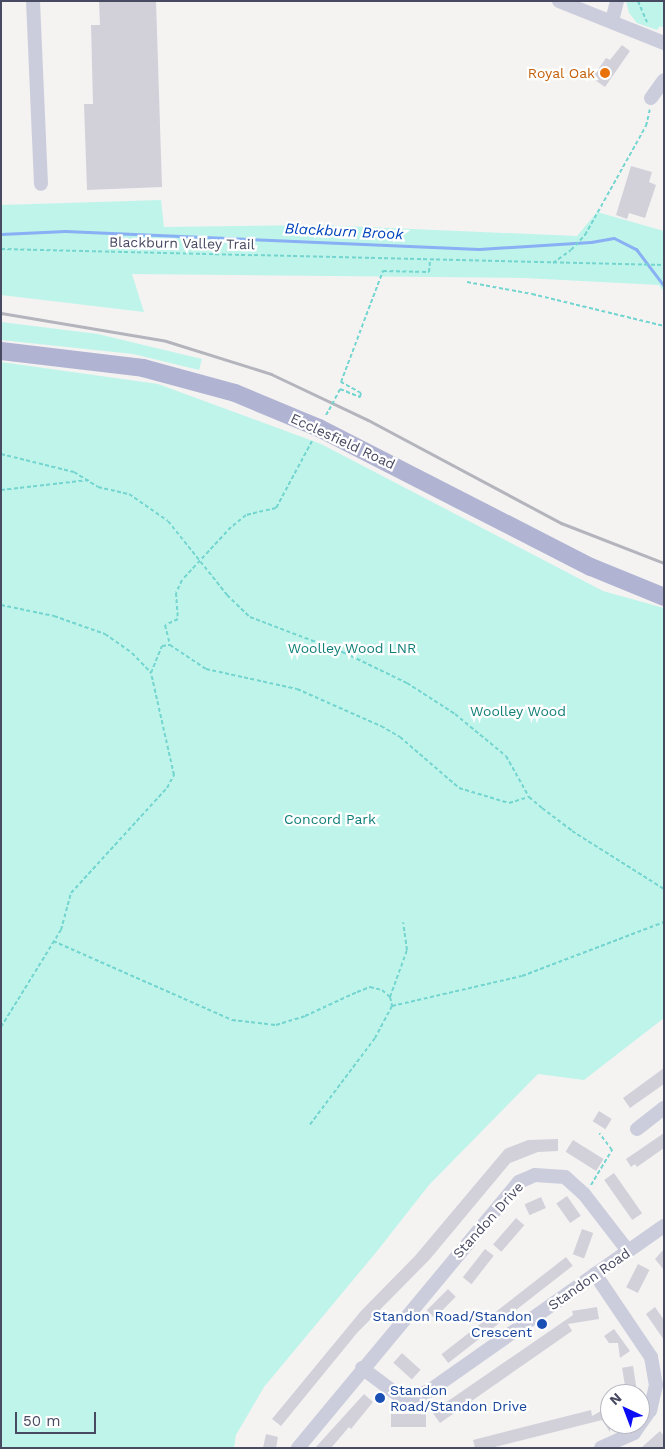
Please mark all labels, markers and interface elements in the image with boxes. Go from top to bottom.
place label: Royal Oak [527,65,595,81]
marker: Royal Oak [599,67,611,79]
water label: Blackburn Brook [284,220,404,244]
street label: Blackburn Valley Trail [108,233,256,253]
street label: Ecclesfield Road [288,409,398,473]
park label: Woolley Wood LNR [287,640,417,656]
park label: Woolley Wood [470,703,566,719]
park label: Concord Park [284,811,376,827]
street label: Standon Drive [449,1178,527,1262]
street label: Standon Road [545,1245,633,1313]
place label: Standon Road/Standon Crescent [373,1308,532,1340]
marker: Standon Road/Standon Crescent [536,1318,548,1330]
place label: Standon Road/Standon Drive [390,1382,527,1414]
north arrow [600,1384,650,1434]
text: N [606,1389,625,1408]
marker: Standon Road/Standon Drive [374,1392,386,1404]
scale bar [18,1402,99,1434]
text: 50 m [23,1412,60,1430]

